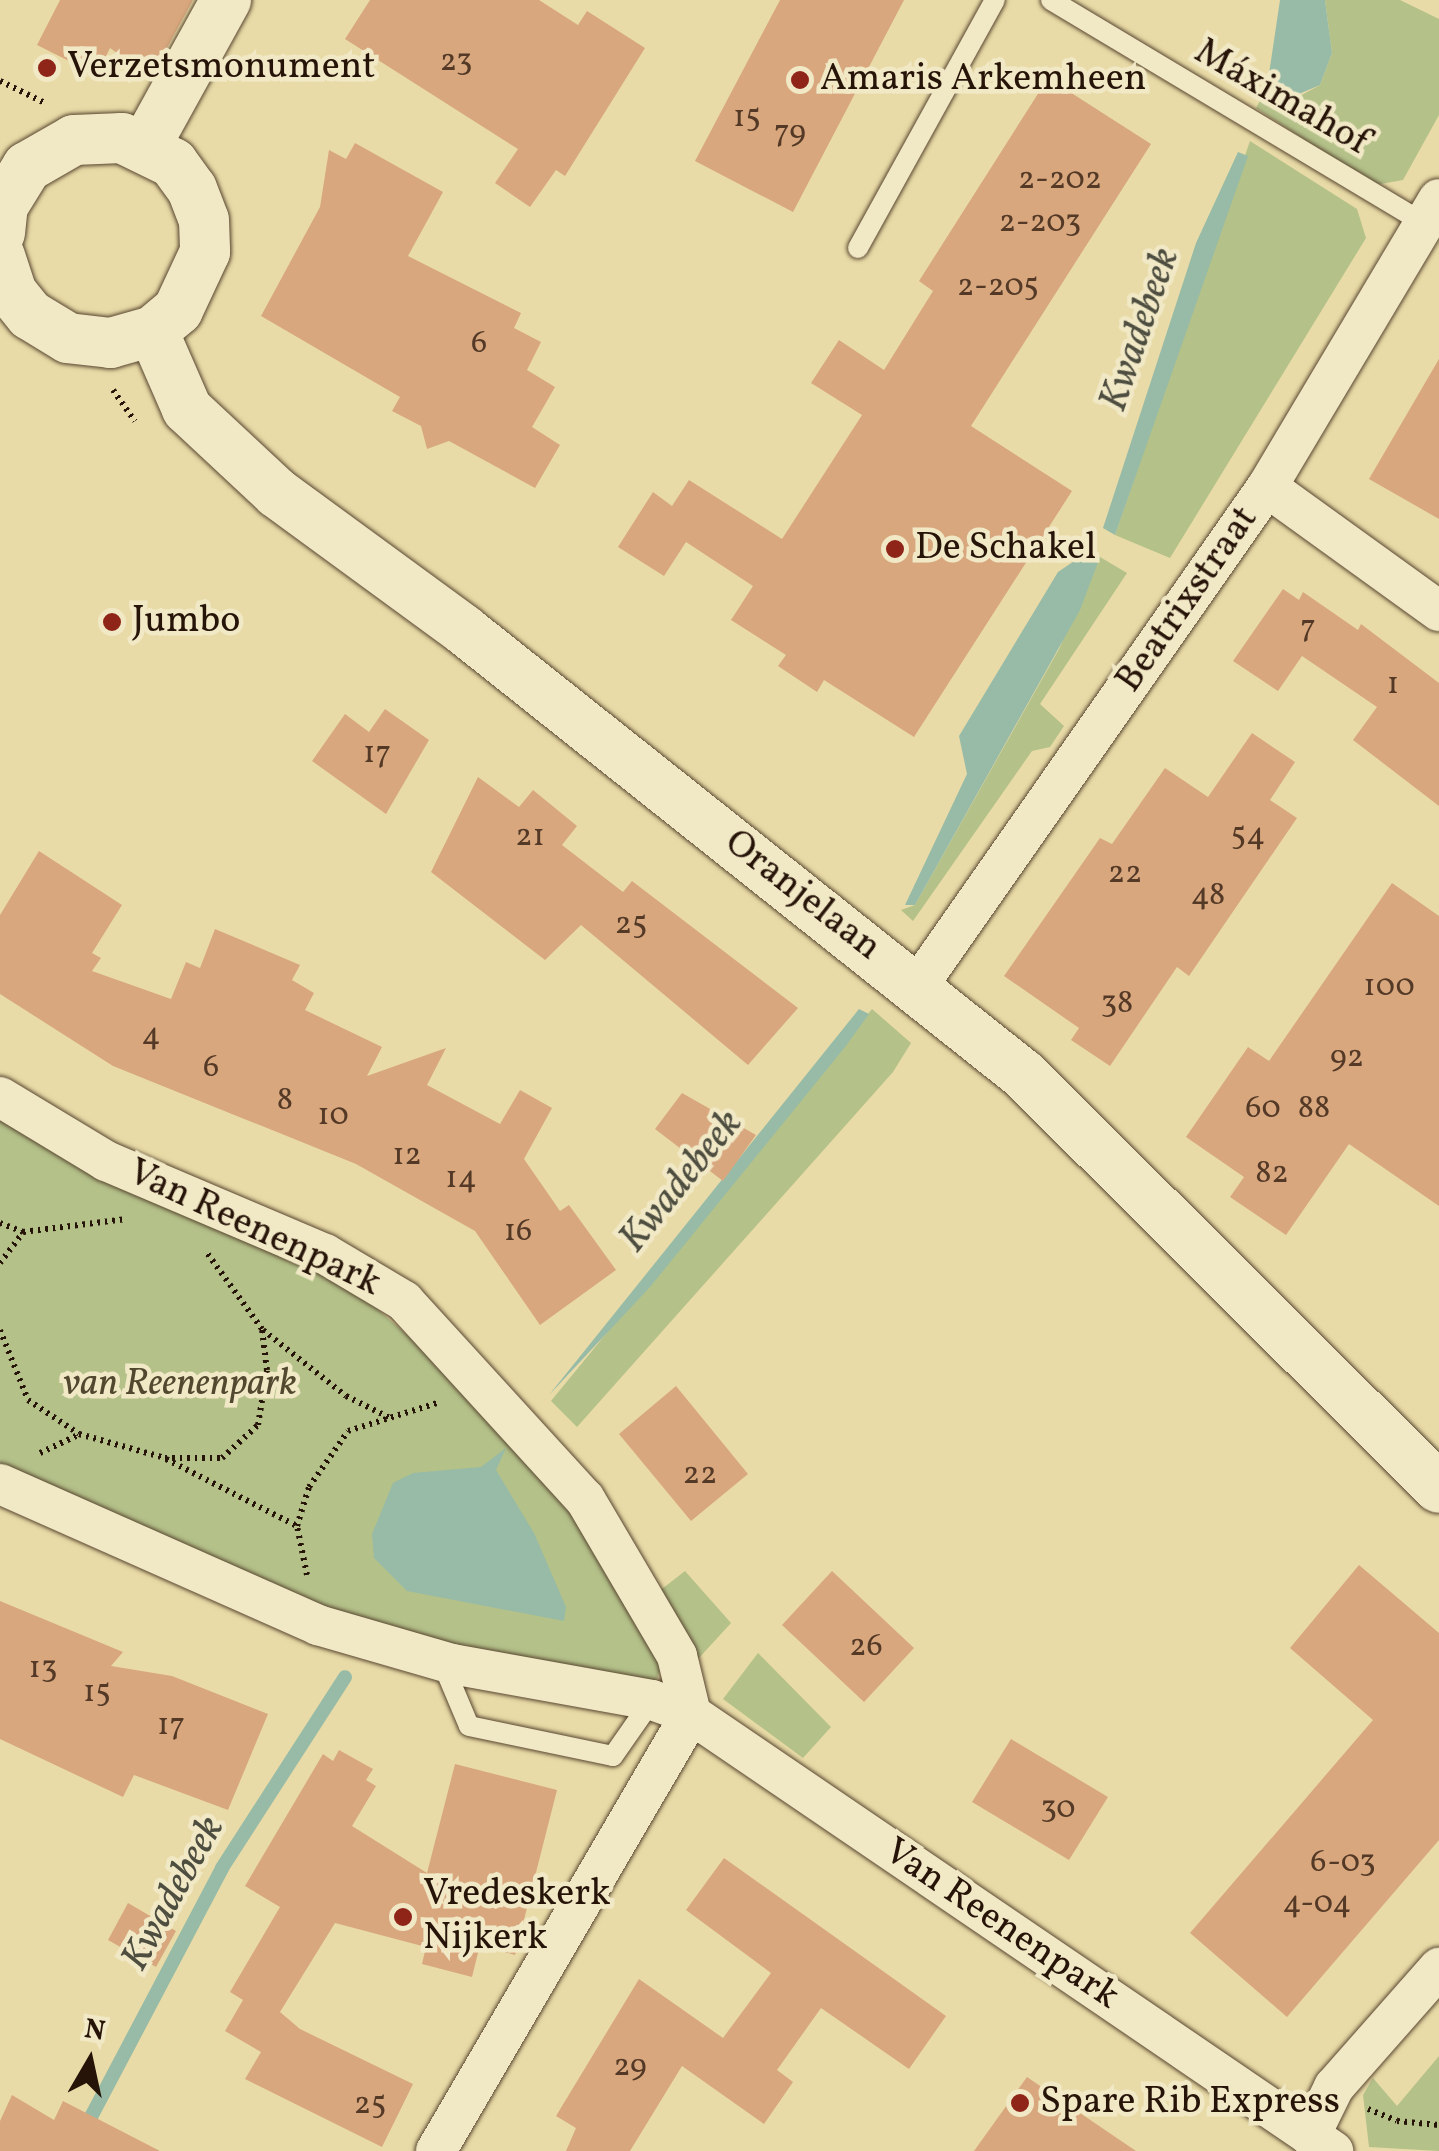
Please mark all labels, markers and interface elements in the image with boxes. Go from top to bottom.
street label: Máximahof [1186,30,1376,166]
house number: 23 [440,43,472,81]
place label: Verzetsmonument [67,45,376,91]
marker: Verzetsmonument [36,57,58,79]
place label: Amaris Arkemheen [820,57,1146,103]
marker: Amaris Arkemheen [789,69,811,91]
house number: 15 [733,99,761,137]
house number: 79 [774,114,806,152]
house number: 2-202 [1018,161,1102,199]
house number: 2-203 [999,204,1081,242]
water label: Kwadebeek [1091,242,1191,418]
house number: 2-205 [957,268,1039,306]
house number: 6 [471,325,487,363]
street label: Beatrixstraat [1107,498,1269,702]
place label: De Schakel [915,526,1096,572]
marker: De Schakel [884,538,906,560]
place label: Jumbo [132,599,241,645]
house number: 7 [1300,609,1316,647]
marker: Jumbo [101,611,123,633]
house number: 1 [1387,666,1399,704]
house number: 17 [363,735,391,773]
house number: 54 [1231,817,1265,855]
house number: 21 [515,818,545,856]
street label: Oranjelaan [715,821,889,971]
house number: 22 [1108,855,1142,893]
house number: 48 [1191,877,1225,915]
house number: 25 [615,906,647,944]
house number: 100 [1363,968,1415,1006]
house number: 38 [1101,985,1133,1023]
house number: 4 [141,1017,161,1055]
house number: 92 [1330,1039,1364,1077]
house number: 6 [203,1049,219,1087]
house number: 8 [277,1082,293,1120]
house number: 60 [1245,1090,1281,1128]
house number: 88 [1298,1090,1330,1128]
house number: 10 [317,1097,349,1135]
water label: Kwadebeek [610,1101,754,1263]
house number: 12 [392,1137,422,1175]
street label: Van Reenenpark [120,1150,388,1308]
house number: 82 [1255,1155,1289,1193]
house number: 14 [445,1160,477,1198]
house number: 16 [504,1213,532,1251]
park label: van Reenenpark [63,1362,297,1408]
house number: 22 [683,1456,717,1494]
house number: 26 [849,1628,883,1666]
house number: 13 [29,1650,57,1688]
house number: 15 [83,1674,111,1712]
house number: 17 [157,1707,185,1745]
house number: 30 [1040,1790,1076,1828]
water label: Kwadebeek [112,1808,236,1980]
street label: Van Reenenpark [875,1830,1127,2020]
house number: 6-03 [1310,1844,1376,1882]
place label: Vredeskerk Nijkerk [423,1872,611,1962]
house number: 4-04 [1283,1885,1351,1923]
marker: Vredeskerk Nijkerk [392,1906,414,1928]
text: N [82,2010,108,2052]
north arrow [40,2011,140,2111]
house number: 29 [613,2048,647,2086]
place label: Spare Rib Express [1040,2080,1340,2126]
house number: 25 [354,2086,386,2124]
marker: Spare Rib Express [1009,2092,1031,2114]

